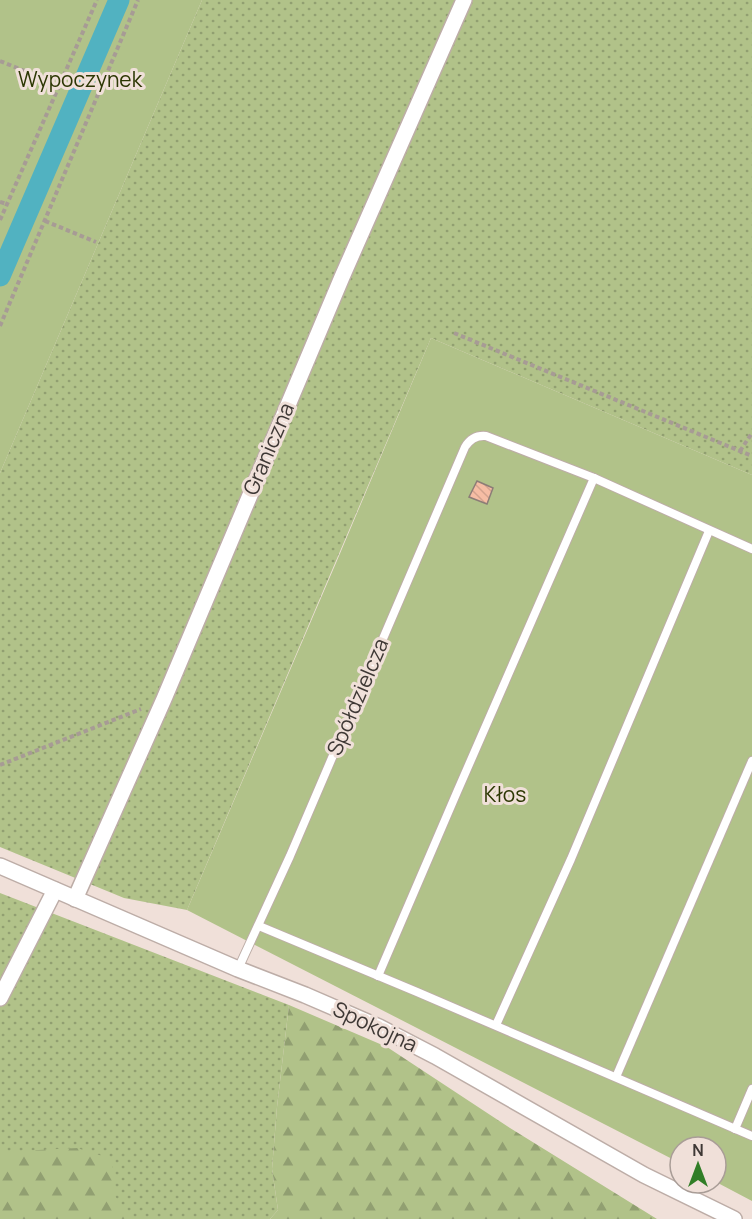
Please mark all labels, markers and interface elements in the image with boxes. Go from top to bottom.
park label: Wypoczynek [18,65,143,93]
street label: Graniczna [236,398,300,499]
street label: Spółdzielcza [320,634,394,759]
park label: Kłos [484,780,526,808]
street label: Spokojna [329,994,422,1058]
north arrow [668,1135,728,1195]
text: N [692,1139,704,1161]

